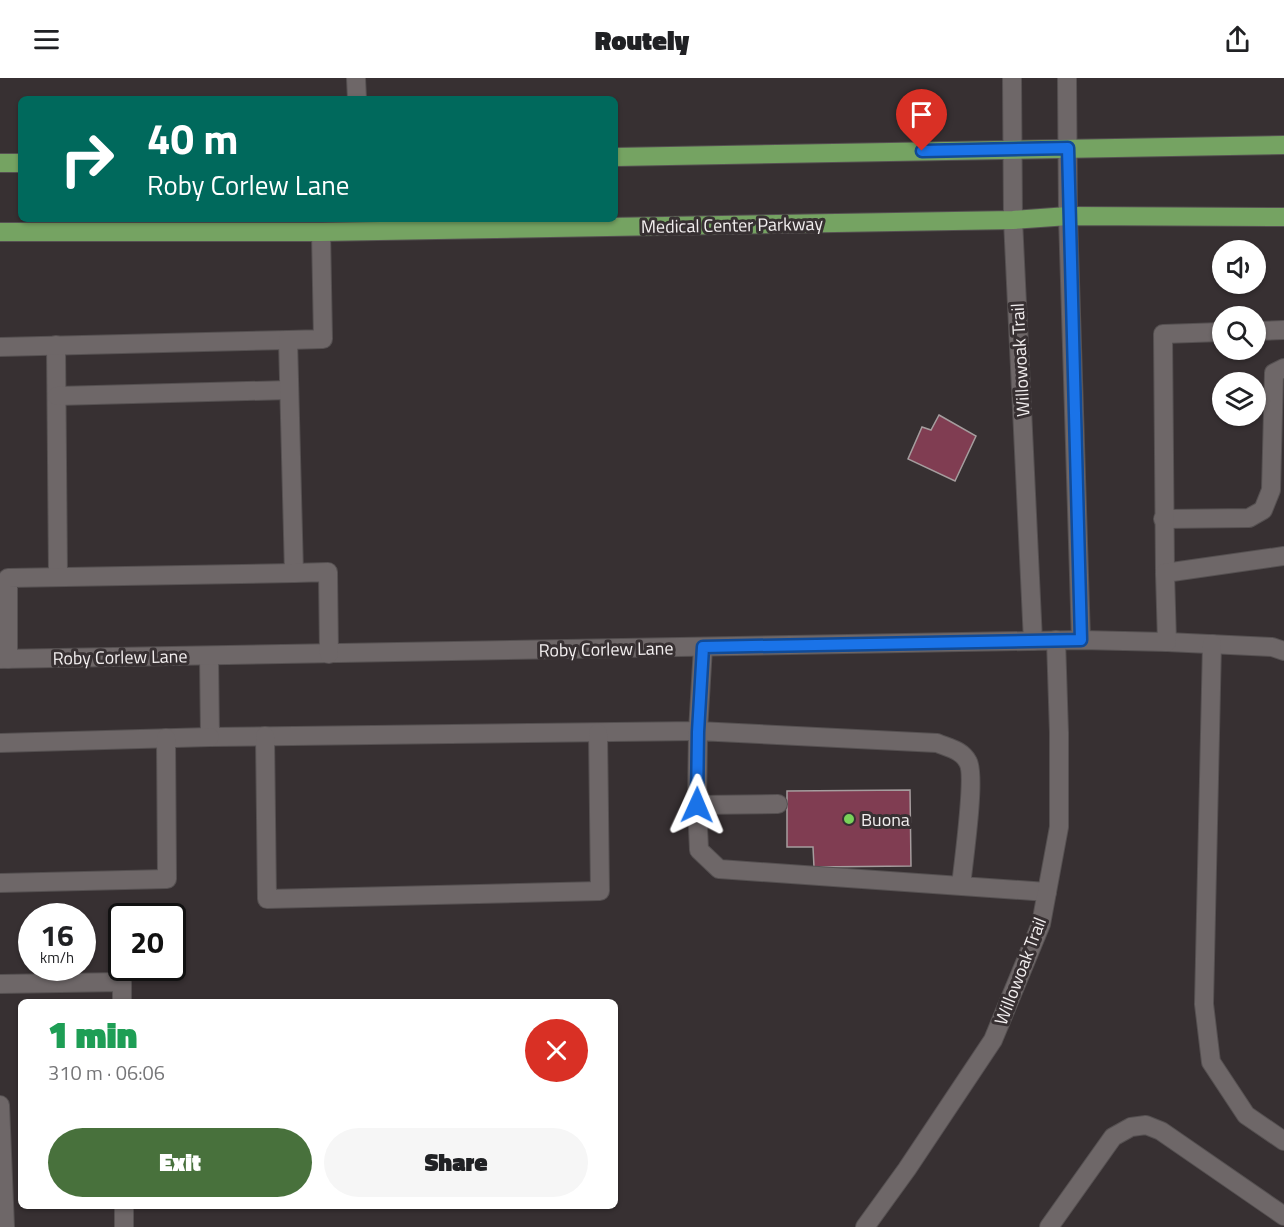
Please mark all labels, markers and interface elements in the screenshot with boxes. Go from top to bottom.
text: Routely [595,19,689,60]
icon: menu [30,23,63,56]
icon: share [1221,23,1254,56]
pin [896,89,947,151]
icon: arrive [905,98,938,131]
text: 40 m [147,106,239,170]
icon: right [48,120,126,198]
text: Roby Corlew Lane [147,164,349,205]
street label: Medical Center Parkway [641,210,824,240]
map controls [1212,240,1266,426]
button: sound [1212,240,1266,294]
street label: Willowoak Trail [1004,303,1036,417]
button: search [1212,306,1266,360]
button: layers [1212,372,1266,426]
street label: Roby Corlew Lane [538,634,674,664]
street label: Roby Corlew Lane [52,642,188,672]
position arrow [665,773,729,837]
place label: Buona [861,806,910,833]
marker: Buona [842,812,856,826]
speed limit sign: 20 [108,903,186,981]
text: 16 [40,912,74,958]
street label: Willowoak Trail [987,913,1053,1029]
text: km/h [40,946,74,969]
text: 1 min [48,1007,137,1062]
button: close [525,1019,588,1082]
text: 310 m · 06:06 [48,1057,165,1088]
button: Exit [48,1128,312,1197]
button: Share [324,1128,588,1197]

